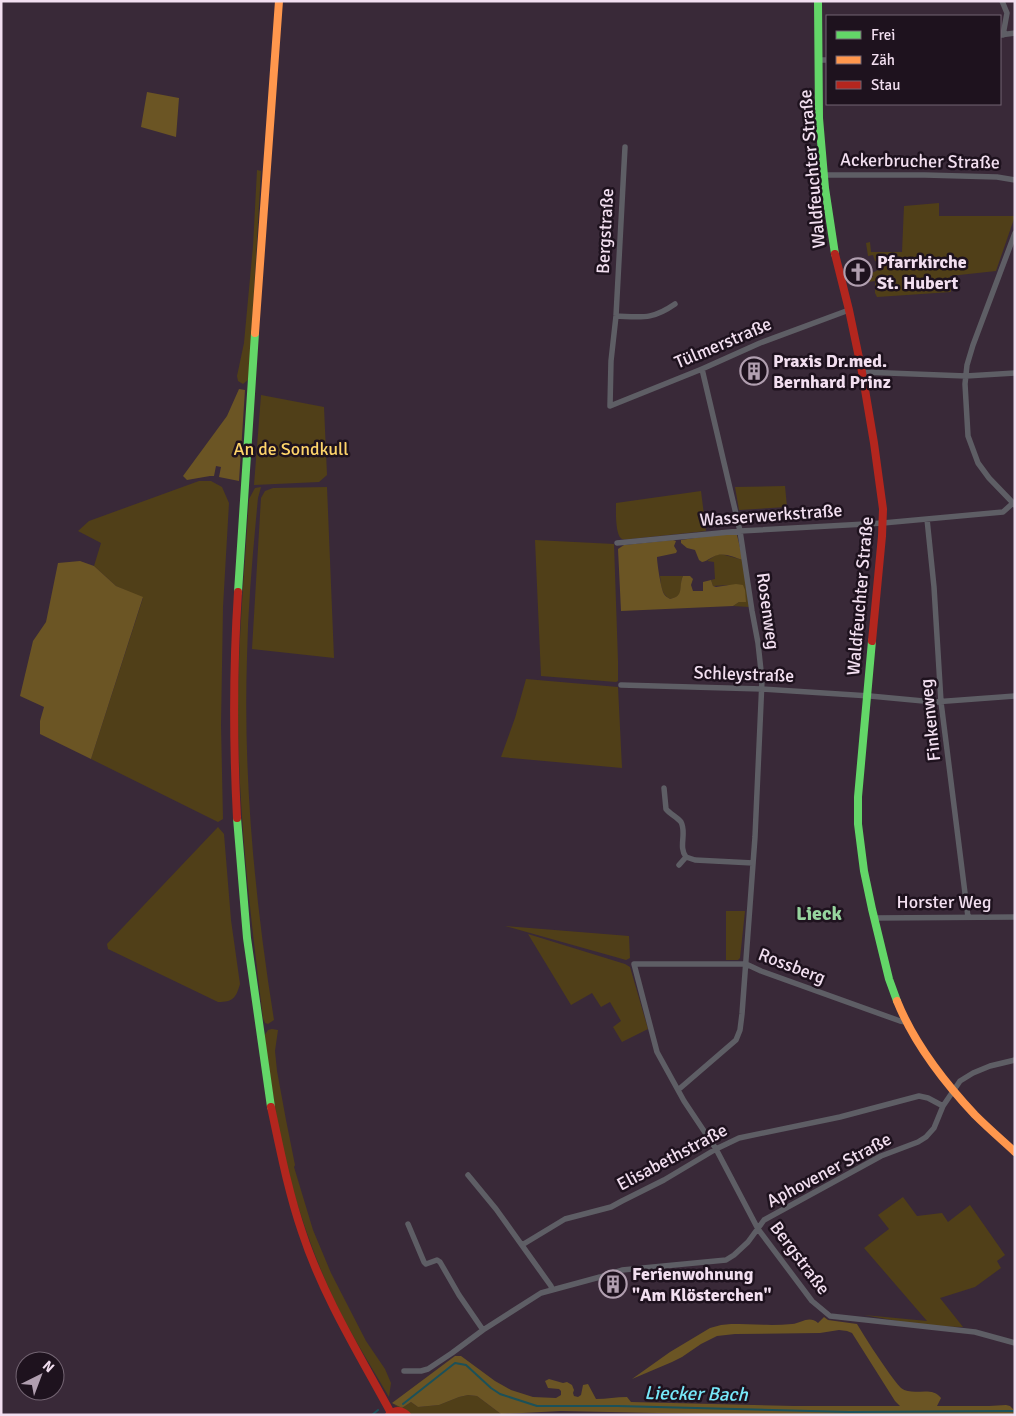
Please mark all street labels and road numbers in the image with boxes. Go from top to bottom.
street label: Waldfeuchter Straße [794,89,830,249]
street label: Ackerbrucher Straße [840,149,1000,173]
street label: Bergstraße [592,188,618,274]
street label: Tülmerstraße [671,313,775,373]
street label: Wasserwerkstraße [699,499,843,531]
street label: Waldfeuchter Straße [842,516,878,676]
street label: Rosenweg [752,571,784,651]
street label: Schleystraße [693,661,795,687]
street label: Finkenweg [915,678,945,762]
street label: Horster Weg [897,891,991,913]
street label: Rossberg [755,943,829,989]
street label: Elisabethstraße [613,1119,731,1195]
street label: Aphovener Straße [763,1128,895,1212]
street label: Bergstraße [765,1217,835,1299]

